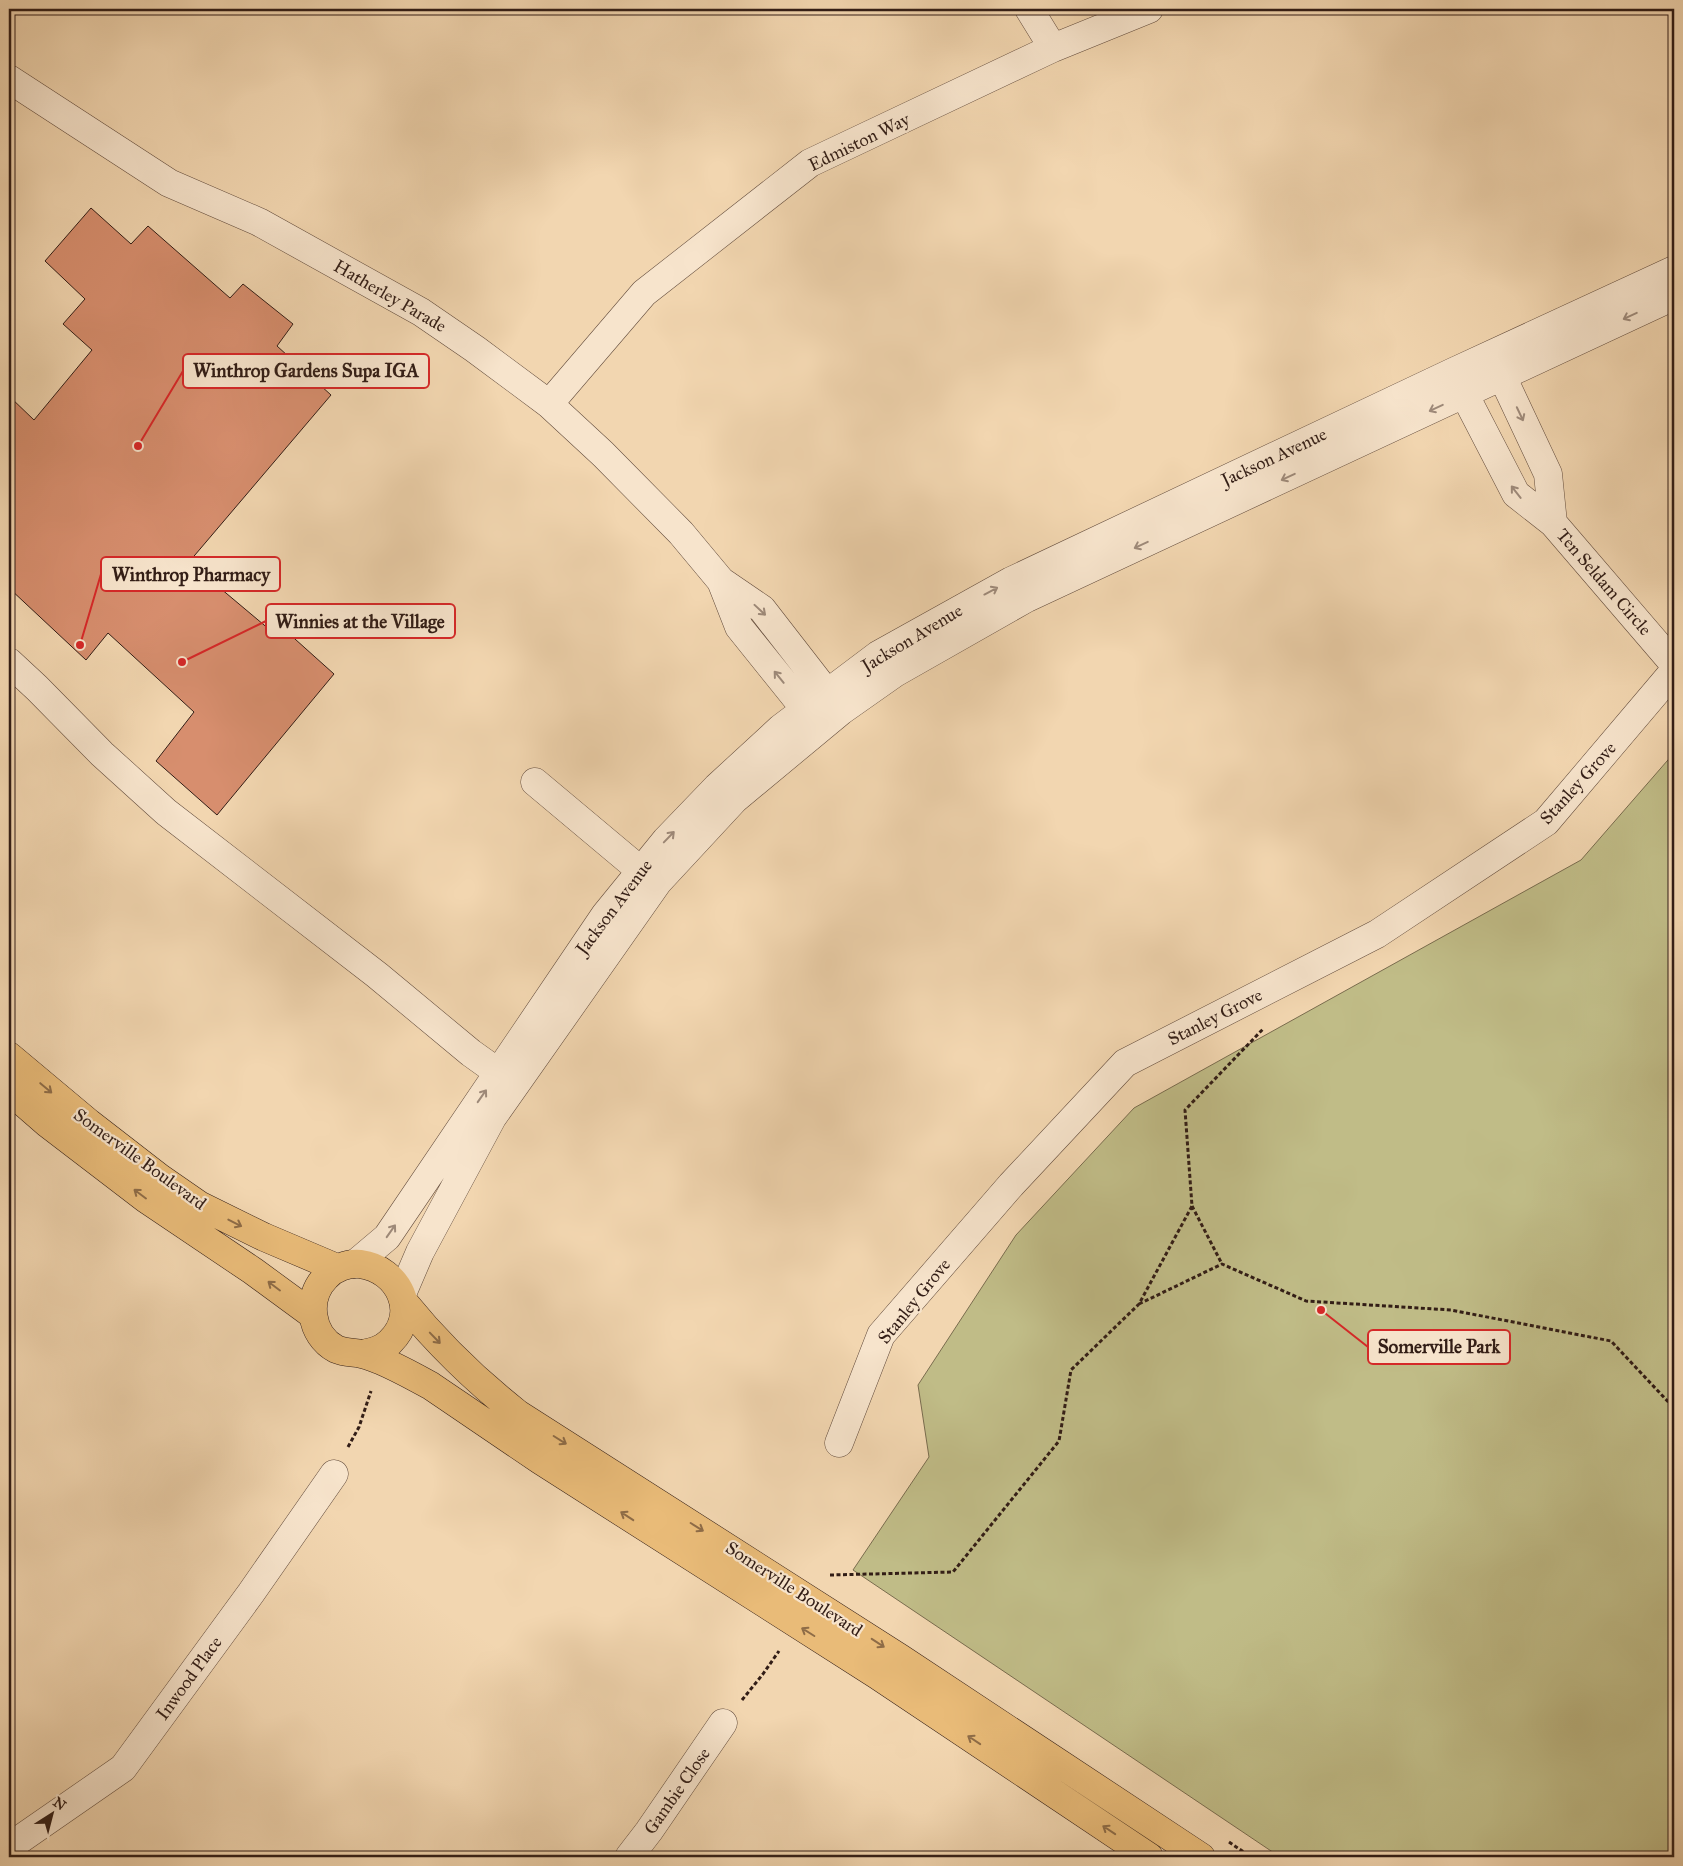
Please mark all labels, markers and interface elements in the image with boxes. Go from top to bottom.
street label: Edmiston Way [805,108,914,176]
street label: Hatherley Parade [330,255,450,337]
one-way arrow [1623,312,1638,321]
callout: Winthrop Gardens Supa IGA [183,354,429,388]
text: Winthrop Gardens Supa IGA [193,359,419,383]
one-way arrow [1429,404,1444,413]
one-way arrow [1515,406,1525,421]
street label: Jackson Avenue [1216,423,1331,493]
one-way arrow [1281,472,1296,482]
one-way arrow [1511,486,1522,499]
street label: Ten Seldam Circle [1552,524,1656,640]
one-way arrow [1134,541,1149,550]
callout: Winthrop Pharmacy [101,557,280,591]
text: Winthrop Pharmacy [112,563,271,587]
one-way arrow [983,586,998,596]
street label: Jackson Avenue [856,599,967,679]
callout: Winnies at the Village [266,604,455,638]
one-way arrow [754,604,767,616]
text: Winnies at the Village [275,610,445,634]
one-way arrow [774,670,785,683]
street label: Stanley Grove [1535,737,1621,829]
one-way arrow [663,831,675,843]
street label: Jackson Avenue [570,855,658,961]
street label: Stanley Grove [1164,984,1266,1050]
one-way arrow [39,1082,52,1093]
one-way arrow [477,1090,487,1104]
street label: Somerville Boulevard [69,1103,211,1215]
one-way arrow [133,1189,147,1199]
one-way arrow [227,1218,242,1228]
one-way arrow [386,1224,396,1238]
street label: Stanley Grove [873,1254,955,1348]
one-way arrow [268,1281,281,1292]
callout: Somerville Park [1368,1330,1510,1364]
one-way arrow [429,1331,441,1344]
text: Somerville Park [1378,1335,1502,1358]
one-way arrow [553,1435,567,1445]
one-way arrow [621,1511,635,1521]
one-way arrow [690,1522,704,1533]
street label: Somerville Boulevard [722,1537,866,1641]
one-way arrow [802,1626,816,1636]
street label: Inwood Place [151,1632,227,1724]
one-way arrow [871,1638,885,1648]
one-way arrow [967,1735,981,1745]
street label: Gambie Close [639,1743,715,1839]
north arrow [28,1788,78,1838]
text: N [50,1794,69,1814]
one-way arrow [1102,1825,1116,1835]

